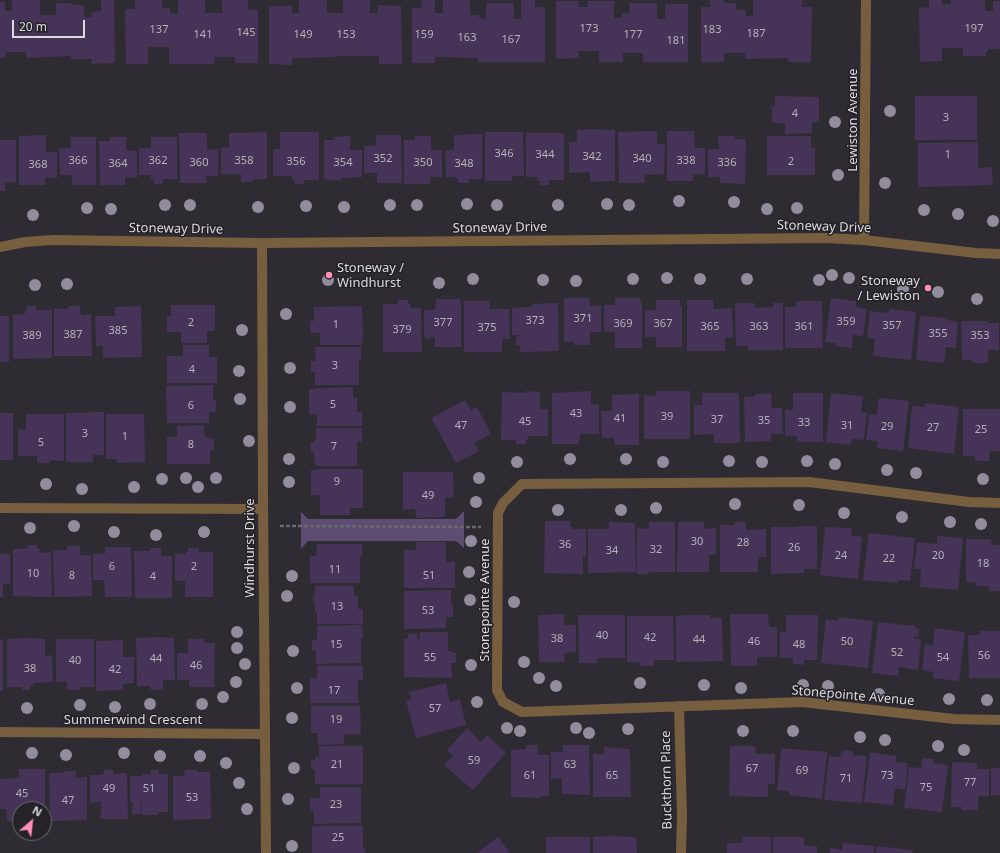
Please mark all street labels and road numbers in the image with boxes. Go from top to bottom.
street label: Lewiston Avenue [845,68,861,172]
street label: Stoneway Drive [777,218,871,236]
street label: Stoneway Drive [453,219,547,237]
street label: Stoneway Drive [129,220,223,238]
street label: Windhurst Drive [242,498,258,598]
street label: Stonepointe Avenue [477,538,493,662]
street label: Stonepointe Avenue [791,683,915,709]
street label: Summerwind Crescent [64,712,202,728]
street label: Buckthorn Place [658,730,676,830]

